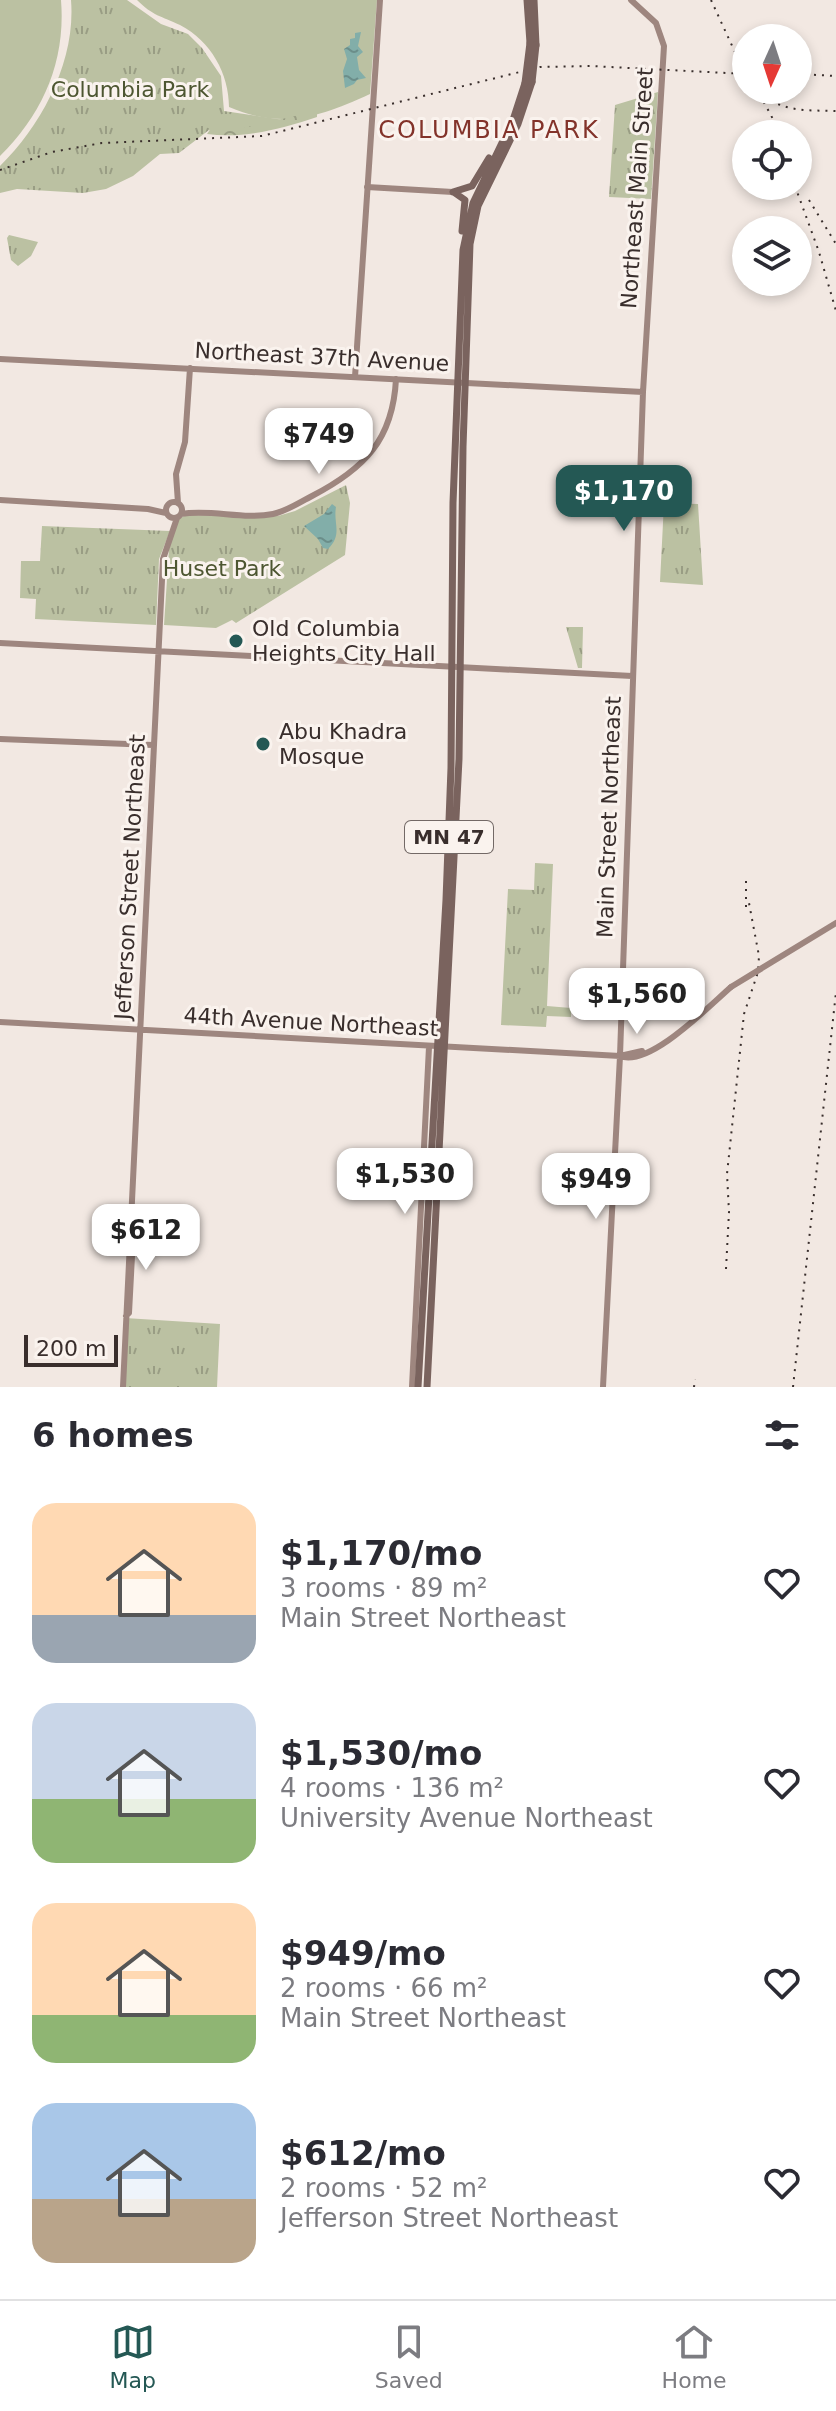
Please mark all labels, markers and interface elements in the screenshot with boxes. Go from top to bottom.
north arrow [732,24,812,104]
map controls [732,24,812,296]
street label: Northeast Main Street [616,66,658,310]
park label: Columbia Park [51,77,209,102]
district label: COLUMBIA PARK [378,116,600,144]
button: locate [732,120,812,200]
button: layers [732,216,812,296]
street label: Northeast 37th Avenue [194,338,450,376]
pin: $749 [272,408,366,476]
text: $749 [283,419,355,449]
pin: $1,170 [559,465,689,533]
text: $1,170 [574,476,674,506]
park label: Huset Park [163,556,282,581]
place label: Old Columbia Heights City Hall [252,616,436,666]
marker: Old Columbia Heights City Hall [227,632,245,650]
street label: Main Street Northeast [592,695,626,938]
place label: Abu Khadra Mosque [279,719,407,769]
street label: Jefferson Street Northeast [110,733,150,1023]
marker: Abu Khadra Mosque [254,735,272,753]
road number: MN 47 [405,821,493,853]
pin: $1,560 [572,968,702,1036]
text: $1,560 [587,979,687,1009]
street label: 44th Avenue Northeast [183,1003,439,1041]
pin: $1,530 [340,1148,470,1216]
pin: $949 [549,1153,643,1221]
text: $1,530 [355,1159,455,1189]
text: $949 [560,1164,632,1194]
pin: $612 [99,1204,193,1272]
text: $612 [110,1215,182,1245]
scale bar [24,1331,118,1367]
text: 200 m [36,1336,106,1361]
icon: filters [760,1413,804,1457]
text: 6 homes [32,1415,194,1455]
text: $1,170/mo [280,1533,482,1573]
icon: home [96,1535,192,1631]
icon: heart [760,1561,804,1605]
text: 3 rooms · 89 m² [280,1573,488,1603]
text: Main Street Northeast [280,1603,566,1633]
text: $1,530/mo [280,1733,482,1773]
icon: home [96,1735,192,1831]
icon: heart [760,1761,804,1805]
text: 4 rooms · 136 m² [280,1773,504,1803]
text: University Avenue Northeast [280,1803,653,1833]
text: $949/mo [280,1933,446,1973]
icon: home [96,1935,192,2031]
icon: heart [760,1961,804,2005]
text: 2 rooms · 66 m² [280,1973,488,2003]
text: Main Street Northeast [280,2003,566,2033]
text: $612/mo [280,2133,446,2173]
icon: home [96,2135,192,2231]
icon: heart [760,2161,804,2205]
text: 2 rooms · 52 m² [280,2173,488,2203]
text: Jefferson Street Northeast [280,2203,618,2233]
tab: Map [109,2320,156,2393]
tab: Saved [375,2320,443,2393]
tab: Home [662,2320,727,2393]

